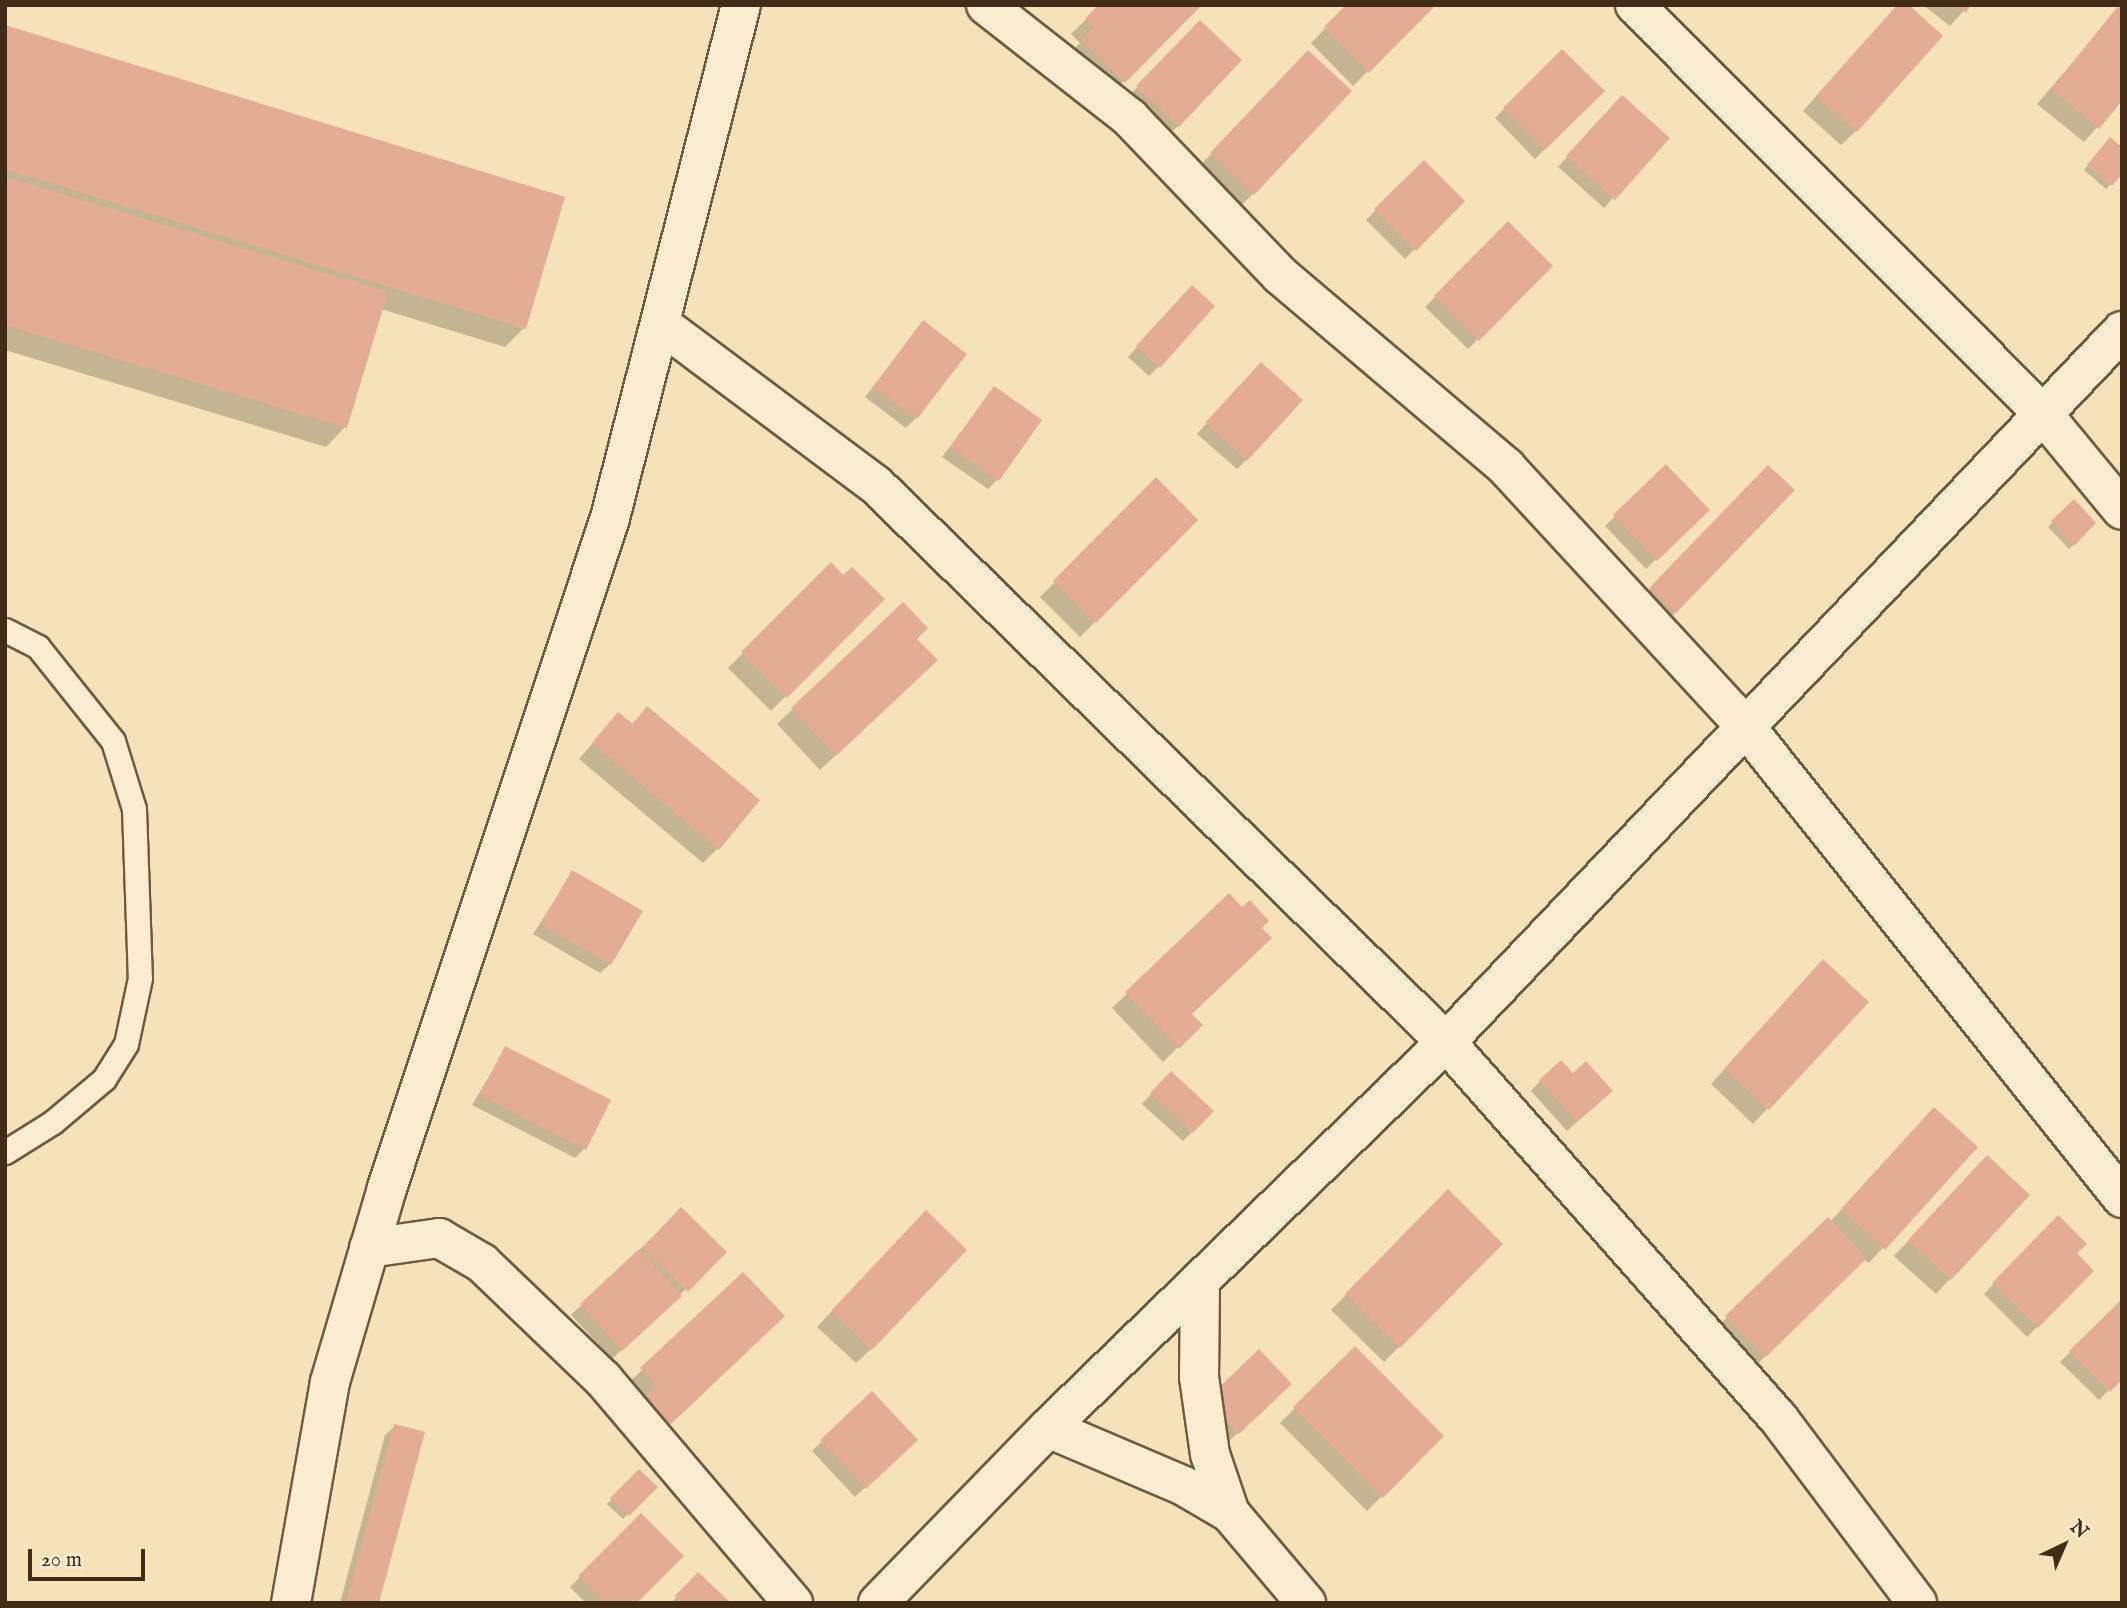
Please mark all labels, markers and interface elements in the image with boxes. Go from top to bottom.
north arrow [2029,1510,2099,1580]
text: N [2064,1516,2093,1544]
scale bar [32,1534,149,1578]
text: 20 m [41,1547,82,1574]

